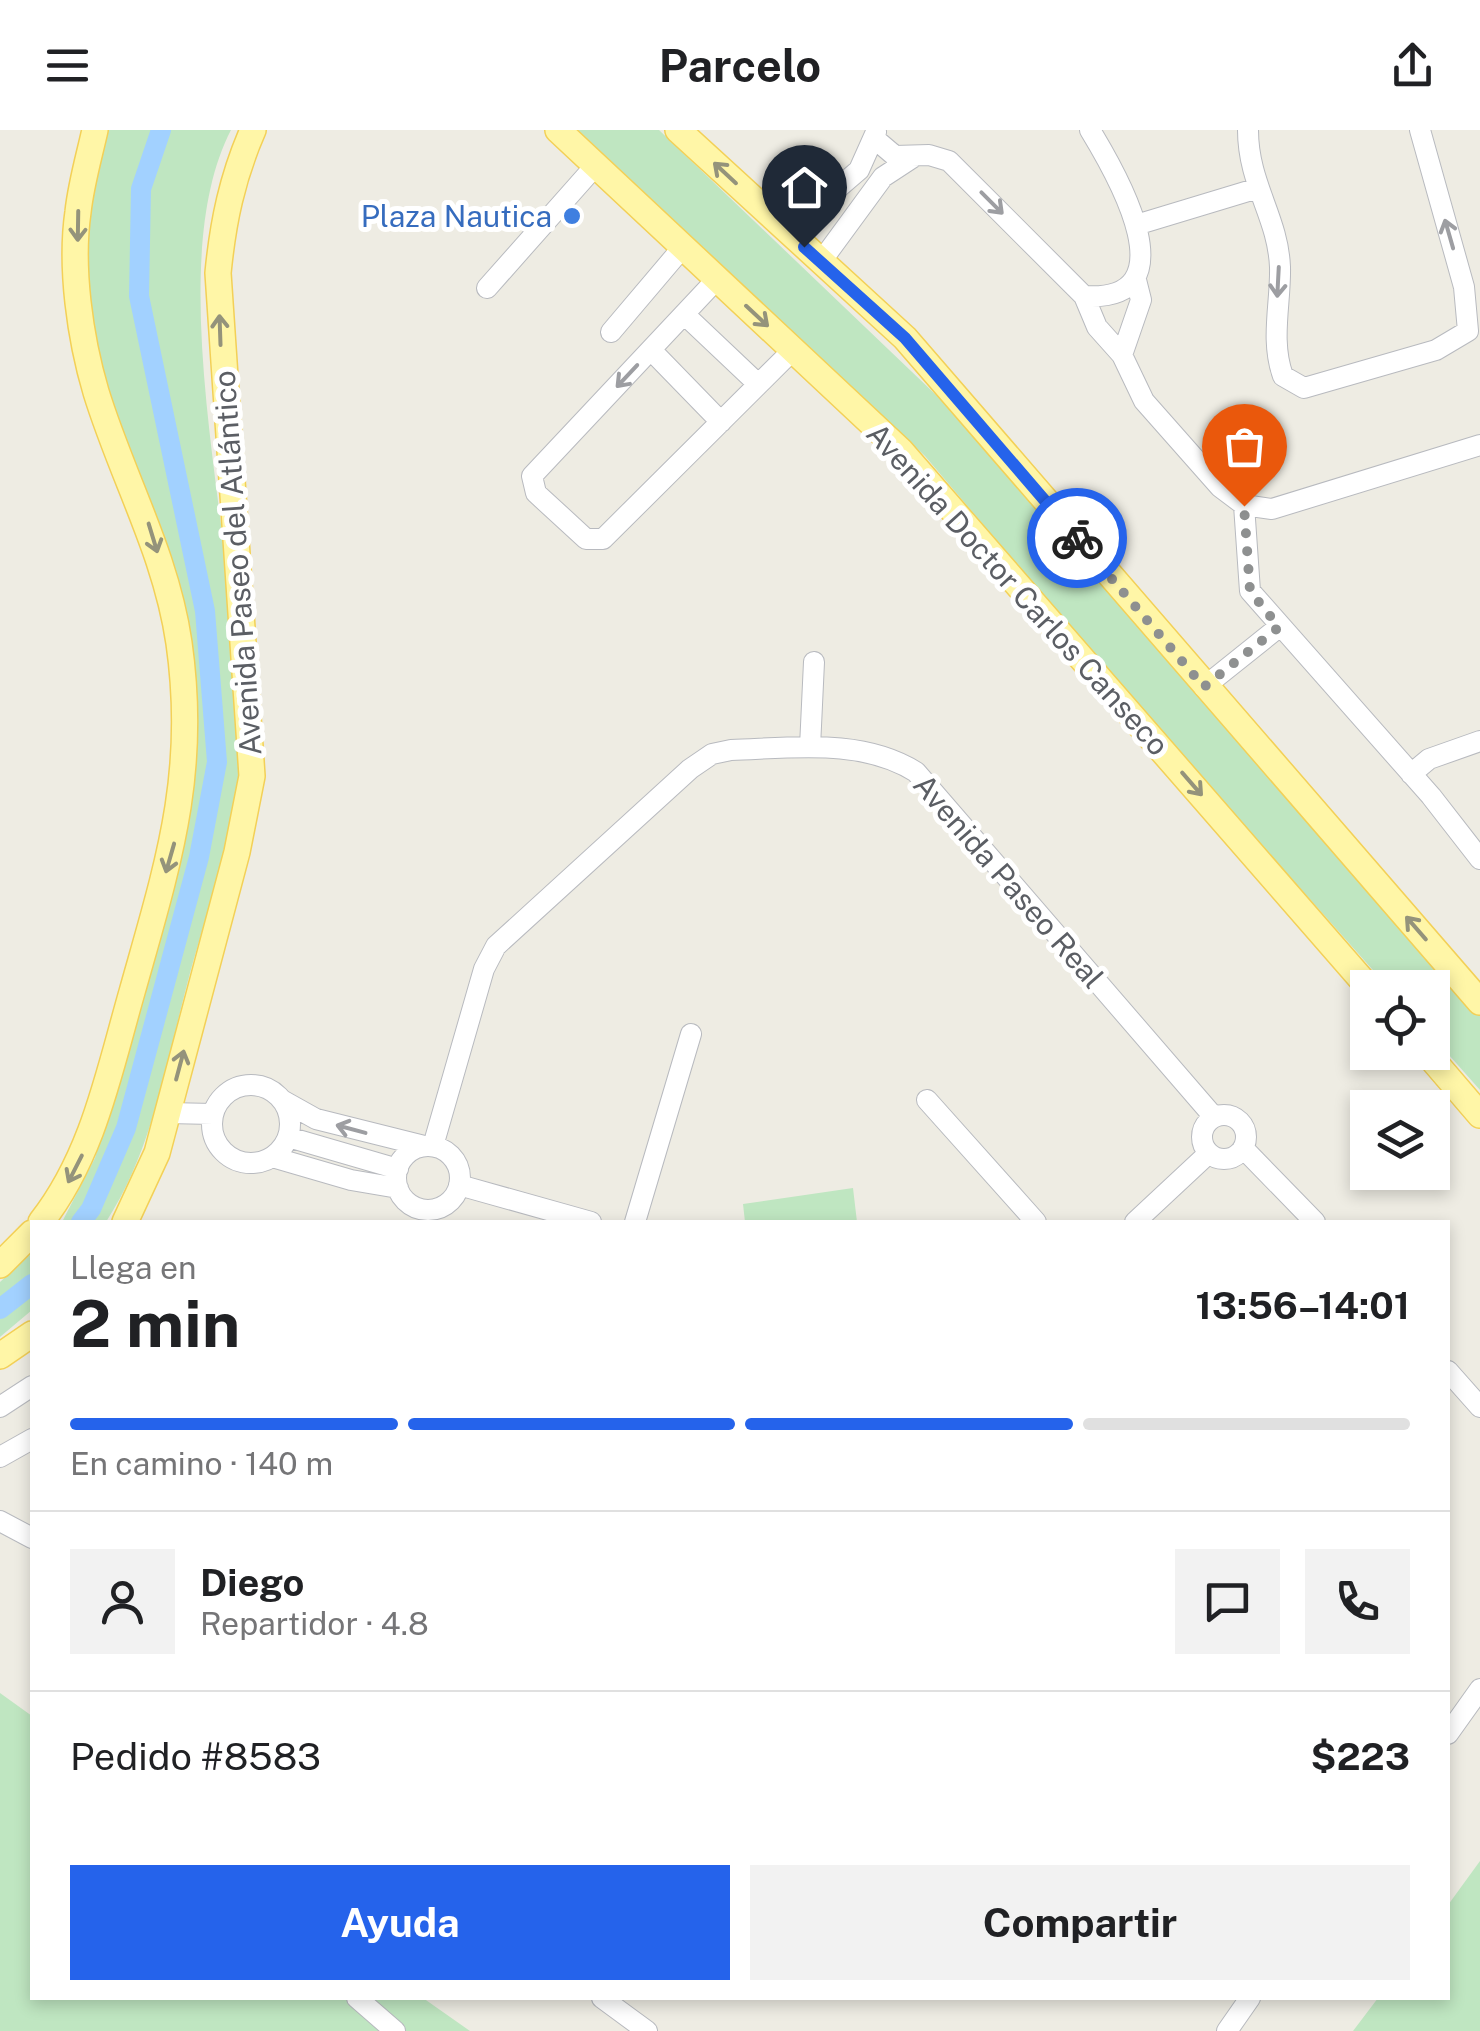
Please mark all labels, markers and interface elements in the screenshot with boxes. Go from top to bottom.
icon: menu [40,38,95,93]
icon: share [1385,38,1440,93]
text: Parcelo [659,39,821,92]
pin [762,145,847,248]
icon: home [777,160,832,215]
one-way arrow [713,162,738,185]
one-way arrow [979,191,1003,215]
place label: Plaza Nautica [361,198,552,234]
marker: Plaza Nautica [561,205,583,227]
one-way arrow [68,209,87,241]
one-way arrow [1439,219,1458,250]
one-way arrow [1269,266,1288,298]
one-way arrow [744,304,768,328]
one-way arrow [210,315,229,347]
one-way arrow [615,363,639,387]
street label: Avenida Paseo del Atlántico [206,369,268,757]
pin [1202,404,1287,507]
street label: Avenida Doctor Carlos Canseco [859,416,1177,762]
icon: bag [1217,419,1272,474]
courier [1027,488,1127,588]
icon: bike [1050,511,1105,566]
one-way arrow [145,522,163,554]
street label: Avenida Paseo Real [906,767,1112,995]
one-way arrow [1180,771,1202,797]
one-way arrow [160,842,178,873]
one-way arrow [1405,916,1427,942]
map controls [1350,970,1450,1190]
button: locate [1350,970,1450,1070]
one-way arrow [172,1050,191,1081]
button: layers [1350,1090,1450,1190]
one-way arrow [336,1118,367,1137]
one-way arrow [65,1153,84,1183]
text: Llega en [70,1249,196,1286]
text: 13:56–14:01 [1195,1283,1410,1328]
text: 2 min [70,1285,240,1362]
text: En camino · 140 m [70,1445,333,1482]
button: person [70,1549,175,1654]
button: chat [1175,1549,1280,1654]
button: phone [1305,1549,1410,1654]
text: Diego [200,1560,304,1605]
text: Repartidor · 4.8 [200,1605,429,1642]
text: Pedido #8583 [70,1734,321,1779]
text: $223 [1311,1734,1410,1779]
button: Ayuda [70,1865,730,1980]
button: Compartir [750,1865,1410,1980]

